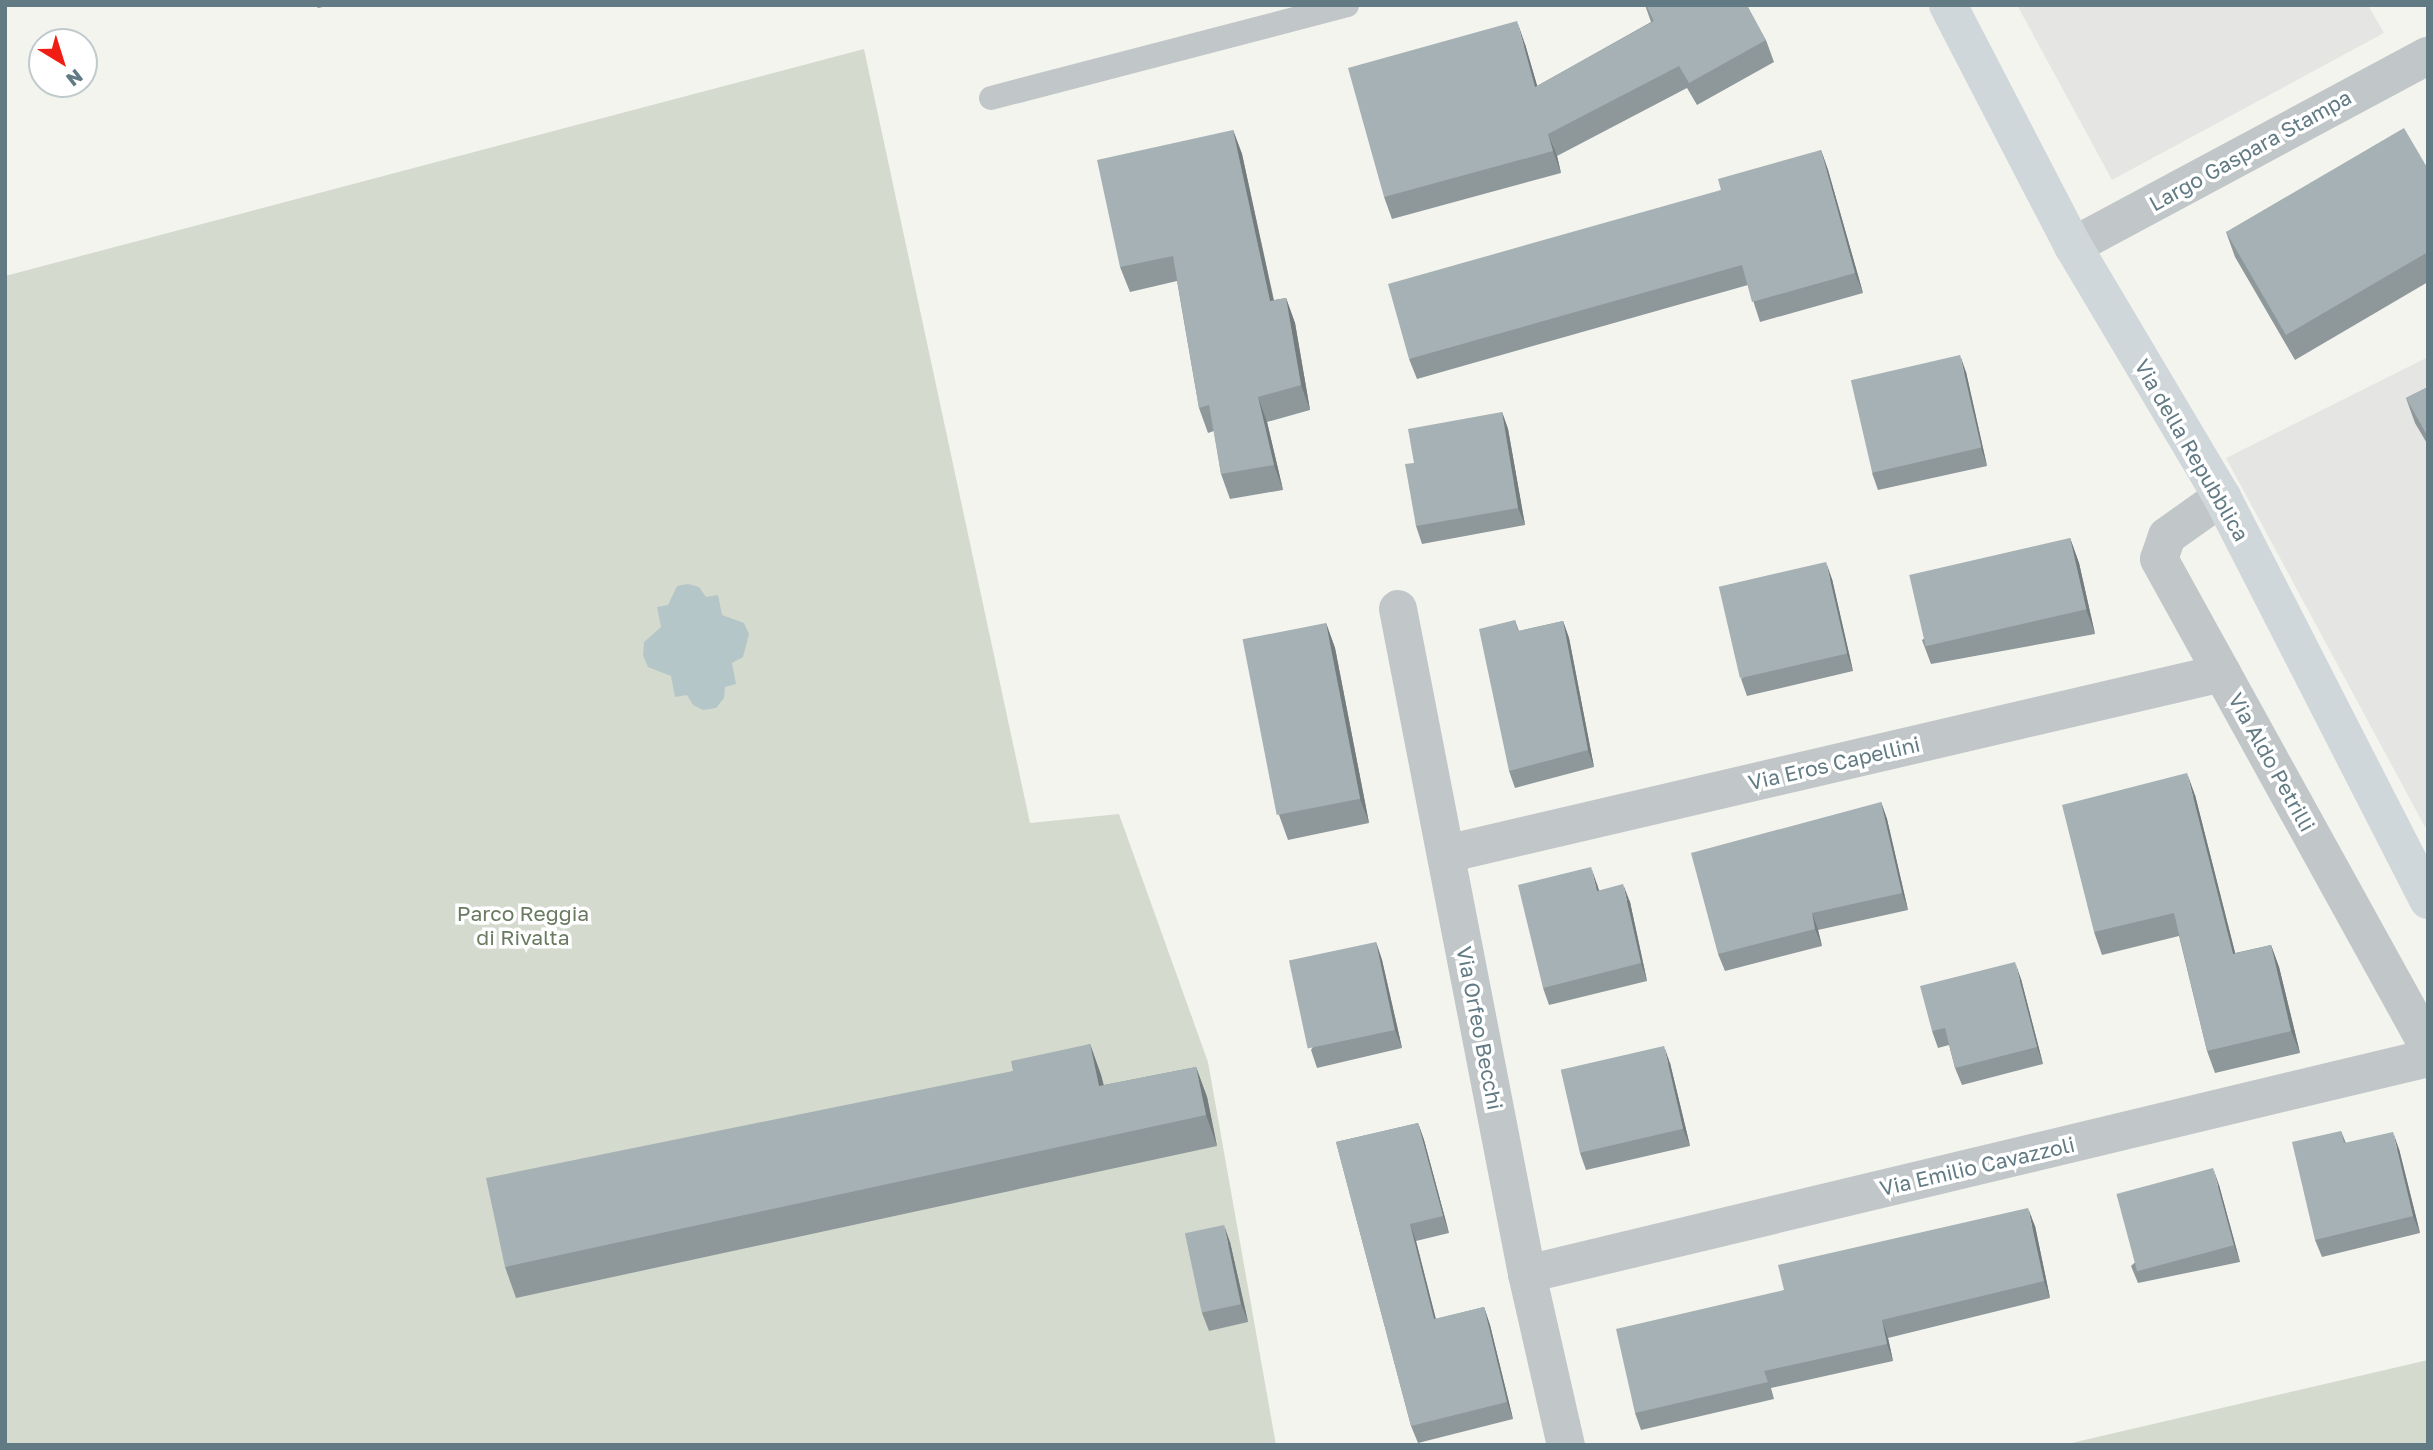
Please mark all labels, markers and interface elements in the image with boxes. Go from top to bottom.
north arrow [28,28,98,98]
text: N [62,65,88,92]
street label: Largo Gaspara Stampa [2145,84,2355,216]
street label: Via della Repubblica [2130,355,2254,545]
street label: Via Aldo Petrilli [2223,688,2321,836]
street label: Via Eros Capellini [1746,731,1922,795]
park label: Parco Reggia di Rivalta [457,900,589,950]
street label: Via Orfeo Becchi [1452,944,1508,1112]
street label: Via Emilio Cavazzoli [1877,1131,2077,1201]

